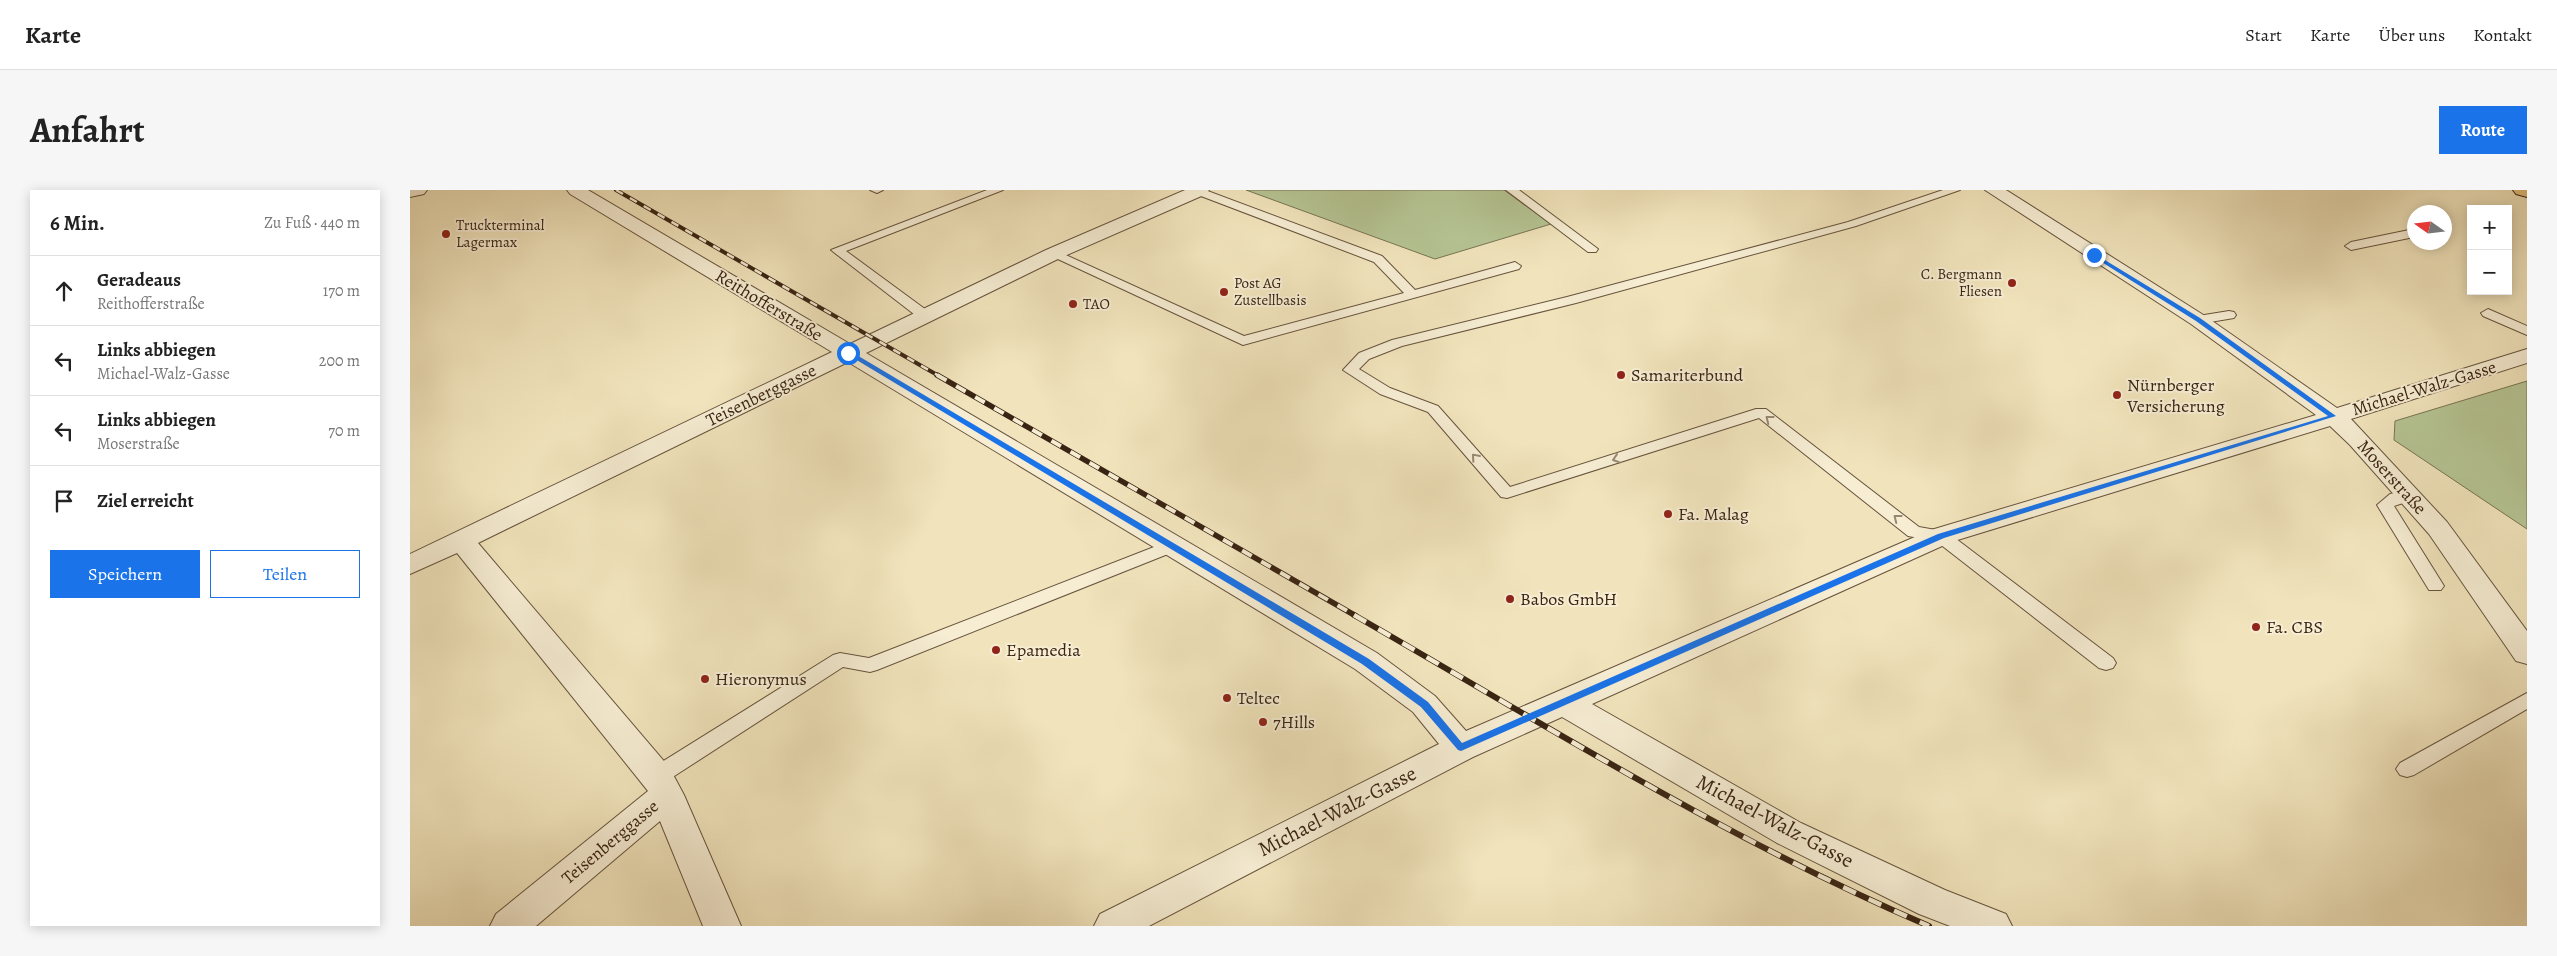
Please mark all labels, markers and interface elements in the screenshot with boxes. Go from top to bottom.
text: Karte [25,19,81,51]
text: Start [2245,23,2282,47]
text: Karte [2310,23,2350,47]
text: Über uns [2378,23,2445,47]
text: Kontakt [2473,23,2532,47]
text: Anfahrt [30,106,145,154]
button: Route [2439,106,2527,154]
north arrow [2407,205,2452,250]
map controls [2467,205,2512,295]
button: + [2467,205,2512,250]
text: 6 Min. [50,209,105,237]
text: Zu Fuß · 440 m [264,212,360,234]
place label: Truckterminal Lagermax [456,215,545,252]
marker: Truckterminal Lagermax [440,228,452,240]
route end [2083,244,2106,267]
button: − [2467,250,2512,295]
street label: Reithofferstraße [711,264,827,346]
place label: C. Bergmann Fliesen [1921,264,2002,301]
text: Geradeaus [97,267,181,293]
place label: Post AG Zustellbasis [1234,273,1306,310]
icon: ahead [50,277,78,305]
marker: C. Bergmann Fliesen [2006,277,2018,289]
text: 170 m [323,280,360,302]
marker: Post AG Zustellbasis [1218,286,1230,298]
text: Reithofferstraße [97,293,205,315]
place label: TAO [1083,294,1110,314]
marker: TAO [1067,298,1079,310]
text: Links abbiegen [97,337,216,363]
route start [837,342,860,365]
icon: left [50,347,78,375]
text: 200 m [319,350,360,372]
street label: Michael-Walz-Gasse [2349,355,2499,421]
street label: Teisenberggasse [702,358,820,432]
text: Michael-Walz-Gasse [97,363,230,385]
place label: Samariterbund [1631,363,1744,387]
marker: Samariterbund [1615,369,1627,381]
place label: Nürnberger Versicherung [2126,373,2225,418]
marker: Nürnberger Versicherung [2111,389,2123,401]
text: Links abbiegen [97,407,216,433]
one-way arrow [1766,416,1775,424]
icon: left [50,417,78,445]
text: 70 m [328,420,360,442]
text: Moserstraße [97,433,180,455]
street label: Moserstraße [2352,434,2432,520]
one-way arrow [1612,453,1621,463]
one-way arrow [1472,454,1481,463]
icon: arrive [50,487,78,515]
text: Ziel erreicht [97,488,194,514]
place label: Fa. Malag [1678,502,1749,526]
marker: Fa. Malag [1662,508,1674,520]
one-way arrow [1894,516,1903,524]
button: Speichern [50,550,200,598]
button: Teilen [210,550,360,598]
place label: Babos GmbH [1520,587,1617,611]
marker: Babos GmbH [1504,593,1516,605]
place label: Fa. CBS [2266,615,2323,639]
marker: Fa. CBS [2250,621,2262,633]
place label: Epamedia [1006,638,1081,662]
marker: Epamedia [990,644,1002,656]
place label: Hieronymus [715,667,807,691]
marker: Hieronymus [699,673,711,685]
place label: Teltec [1237,686,1280,710]
marker: Teltec [1221,692,1233,704]
place label: 7Hills [1273,710,1315,734]
marker: 7Hills [1257,716,1269,728]
street label: Michael-Walz-Gasse [1253,759,1421,863]
street label: Michael-Walz-Gasse [1691,768,1859,874]
street label: Teisenberggasse [556,794,664,890]

